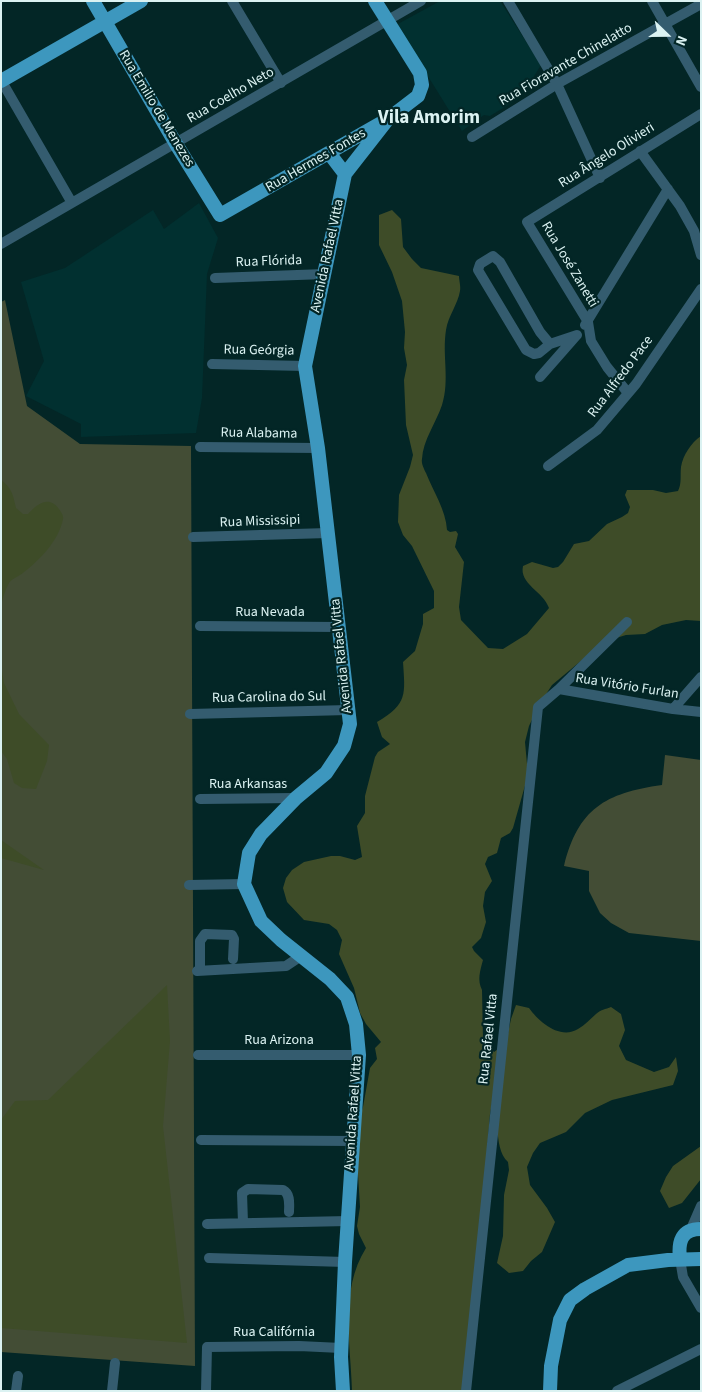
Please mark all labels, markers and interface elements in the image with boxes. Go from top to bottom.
north arrow [642,10,692,60]
street label: Rua Fioravante Chinelatto [496,20,636,110]
text: N [670,33,692,49]
street label: Rua Emilio de Menezes [115,48,197,170]
street label: Rua Coelho Neto [185,64,277,128]
district label: Vila Amorim [378,108,480,130]
street label: Rua Ângelo Olivieri [556,120,658,192]
street label: Rua Hermes Fontes [263,125,369,197]
street label: Avenida Rafael Vitta [308,198,348,314]
street label: Rua José Zanetti [537,219,601,311]
street label: Rua Flórida [235,252,303,272]
street label: Rua Alfredo Pace [585,333,657,421]
street label: Rua Geórgia [223,342,295,360]
street label: Rua Alabama [220,425,298,443]
street label: Rua Mississipi [219,512,301,532]
street label: Avenida Rafael Vitta [328,598,356,714]
street label: Rua Nevada [235,605,305,621]
street label: Rua Vitório Furlan [574,671,680,703]
street label: Rua Carolina do Sul [212,689,326,707]
street label: Rua Arkansas [209,777,287,793]
street label: Rua Rafael Vitta [476,993,502,1085]
street label: Rua Arizona [244,1033,314,1049]
street label: Avenida Rafael Vitta [342,1055,366,1171]
street label: Rua Califórnia [233,1325,315,1341]

